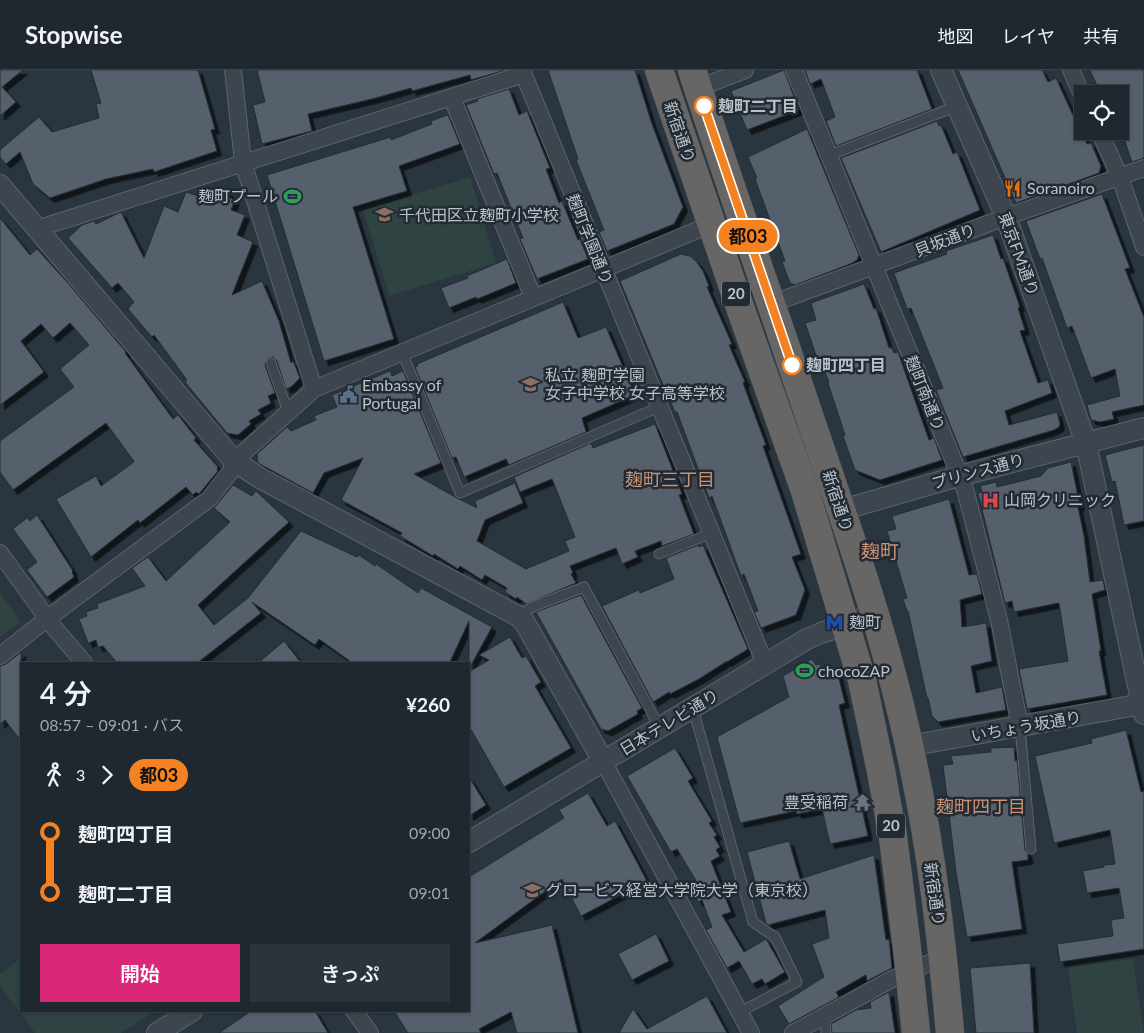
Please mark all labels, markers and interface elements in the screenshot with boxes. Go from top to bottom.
text: Stopwise [25,20,122,49]
text: 地図 [938,25,974,47]
text: レイヤ [1002,25,1055,47]
text: 共有 [1083,25,1119,47]
map controls [1074,85,1129,140]
button: locate [1074,85,1129,140]
marker: 麹町二丁目 [694,96,714,116]
place label: 麹町二丁目 [718,96,798,115]
street label: 新宿通り [661,98,700,165]
restaurant icon: Soranoiro [1003,178,1023,198]
place label: Soranoiro [1027,178,1095,197]
place label: 麹町プール [198,186,278,205]
sports icon: 麹町プール [282,186,302,206]
street label: 麹町学園通り [564,191,617,287]
school or university icon: 千代田区立麹町小学校 [375,205,395,225]
place label: 千代田区立麹町小学校 [399,205,559,224]
street label: 東京FM通り [996,209,1043,298]
street label: 貝坂通り [912,219,978,260]
line badge: 都03 [719,220,777,252]
text: 都03 [729,225,767,247]
road number: 20 [722,282,750,306]
street label: 麹町南通り [902,352,949,433]
marker: 麹町四丁目 [782,355,802,375]
place label: 麹町四丁目 [806,355,886,374]
place label: 私立 麹町学園 女子中学校 女子高等学校 [545,365,725,402]
school or university icon: 私立 麹町学園 女子中学校 女子高等学校 [521,374,541,394]
place label: Embassy of Portugal [362,375,442,412]
public building icon: Embassy of Portugal [338,384,358,404]
street label: プリンス通り [929,449,1027,492]
street label: 新宿通り [820,467,857,534]
district label: 麹町三丁目 [625,468,715,490]
hospital icon: 山岡クリニック [980,490,1000,510]
place label: 山岡クリニック [1004,490,1116,509]
district label: 麹町 [861,539,899,562]
metro station icon: 麹町 [825,612,845,632]
place label: 麹町 [849,612,881,631]
sports icon: chocoZAP [794,661,814,681]
place label: chocoZAP [818,661,890,680]
text: 4 分 [40,676,91,710]
street label: 日本テレビ通り [616,685,722,759]
text: ¥260 [406,693,450,716]
street label: いちょう坂通り [969,706,1083,745]
text: 08:57 – 09:01 · バス [40,715,184,734]
icon: walk [40,761,68,789]
icon: forward [93,761,121,789]
text: 都03 [139,764,178,786]
text: 3 [76,765,85,784]
place label: 豊受稲荷 [784,792,848,811]
temple icon: 豊受稲荷 [852,792,872,812]
district label: 麹町四丁目 [936,795,1026,817]
road number: 20 [877,814,905,838]
text: 麹町四丁目 [78,822,173,845]
text: 09:00 [409,823,450,842]
street label: 新宿通り [922,861,949,927]
school or university icon: グロービス経営大学院大学（東京校） [522,880,542,900]
place label: グロービス経営大学院大学（東京校） [546,880,818,899]
text: 麹町二丁目 [78,882,173,905]
text: 09:01 [409,883,450,902]
button: 開始 [40,944,240,1002]
button: きっぷ [250,944,450,1002]

